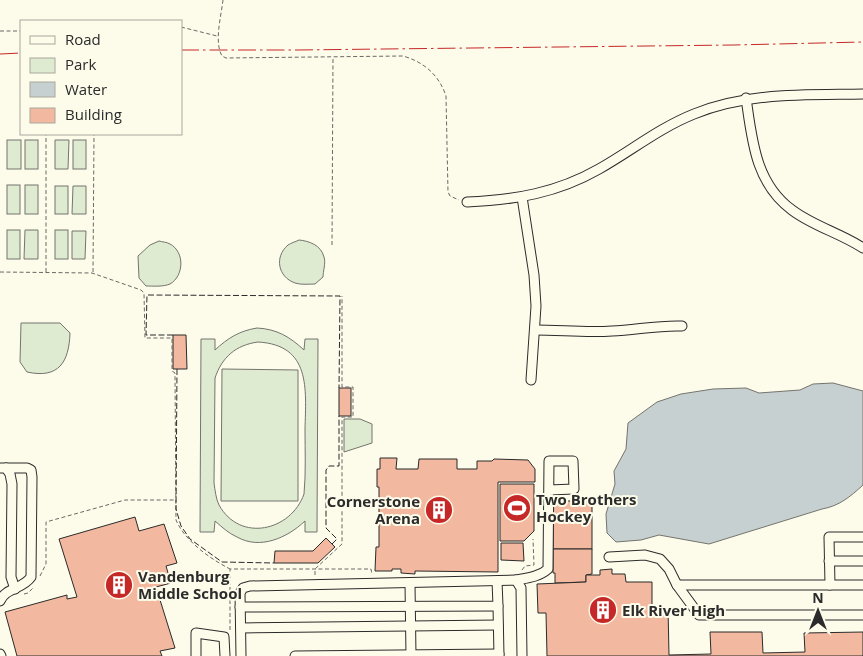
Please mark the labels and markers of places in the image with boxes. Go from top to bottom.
place label: Two Brothers Hockey [536,489,636,526]
place label: Cornerstone Arena [327,491,420,528]
sports icon: Two Brothers Hockey [502,493,532,523]
building icon: Cornerstone Arena [424,495,454,525]
place label: Vandenburg Middle School [138,566,242,603]
building icon: Vandenburg Middle School [104,570,134,600]
building icon: Elk River High [588,595,618,625]
place label: Elk River High [622,600,725,620]

